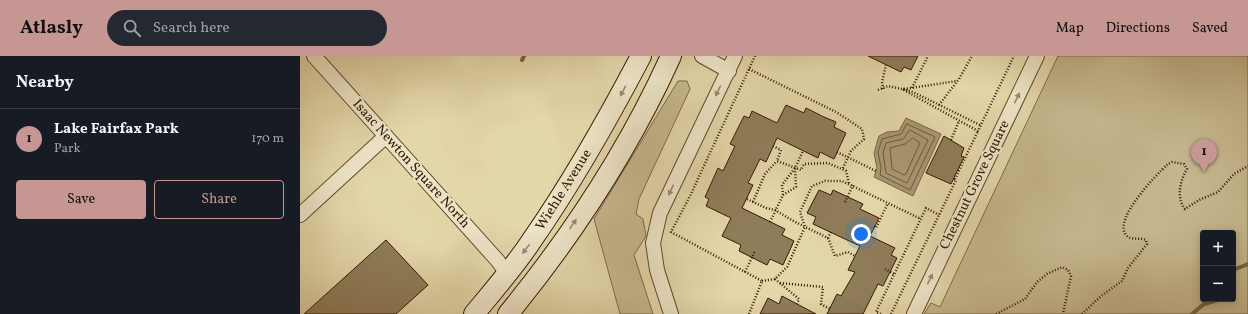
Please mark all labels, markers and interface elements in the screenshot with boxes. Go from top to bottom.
search box [107,10,387,46]
text: Atlasly [20,15,83,41]
icon: search [121,17,143,39]
text: Search here [153,18,230,39]
text: Map [1056,19,1084,38]
text: Directions [1106,19,1170,38]
text: Saved [1192,19,1228,38]
text: Nearby [16,71,74,94]
one-way arrow [620,85,626,96]
one-way arrow [715,85,722,97]
one-way arrow [1014,93,1020,104]
street label: Isaac Newton Square North [348,95,474,233]
street label: Chestnut Grove Square [935,117,1015,253]
text: Lake Fairfax Park [54,119,179,140]
text: 1 [26,130,32,148]
text: 170 m [251,130,284,148]
pin: 1 [1191,139,1217,172]
text: Park [54,140,81,158]
street label: Wiehle Avenue [532,146,597,234]
button: Save [16,180,146,219]
button: Share [154,180,284,219]
one-way arrow [668,184,674,196]
one-way arrow [569,219,577,229]
your location [851,224,871,244]
map controls [1200,230,1236,302]
button: + [1200,230,1236,266]
one-way arrow [522,243,530,254]
button: − [1200,266,1236,302]
one-way arrow [927,273,933,285]

